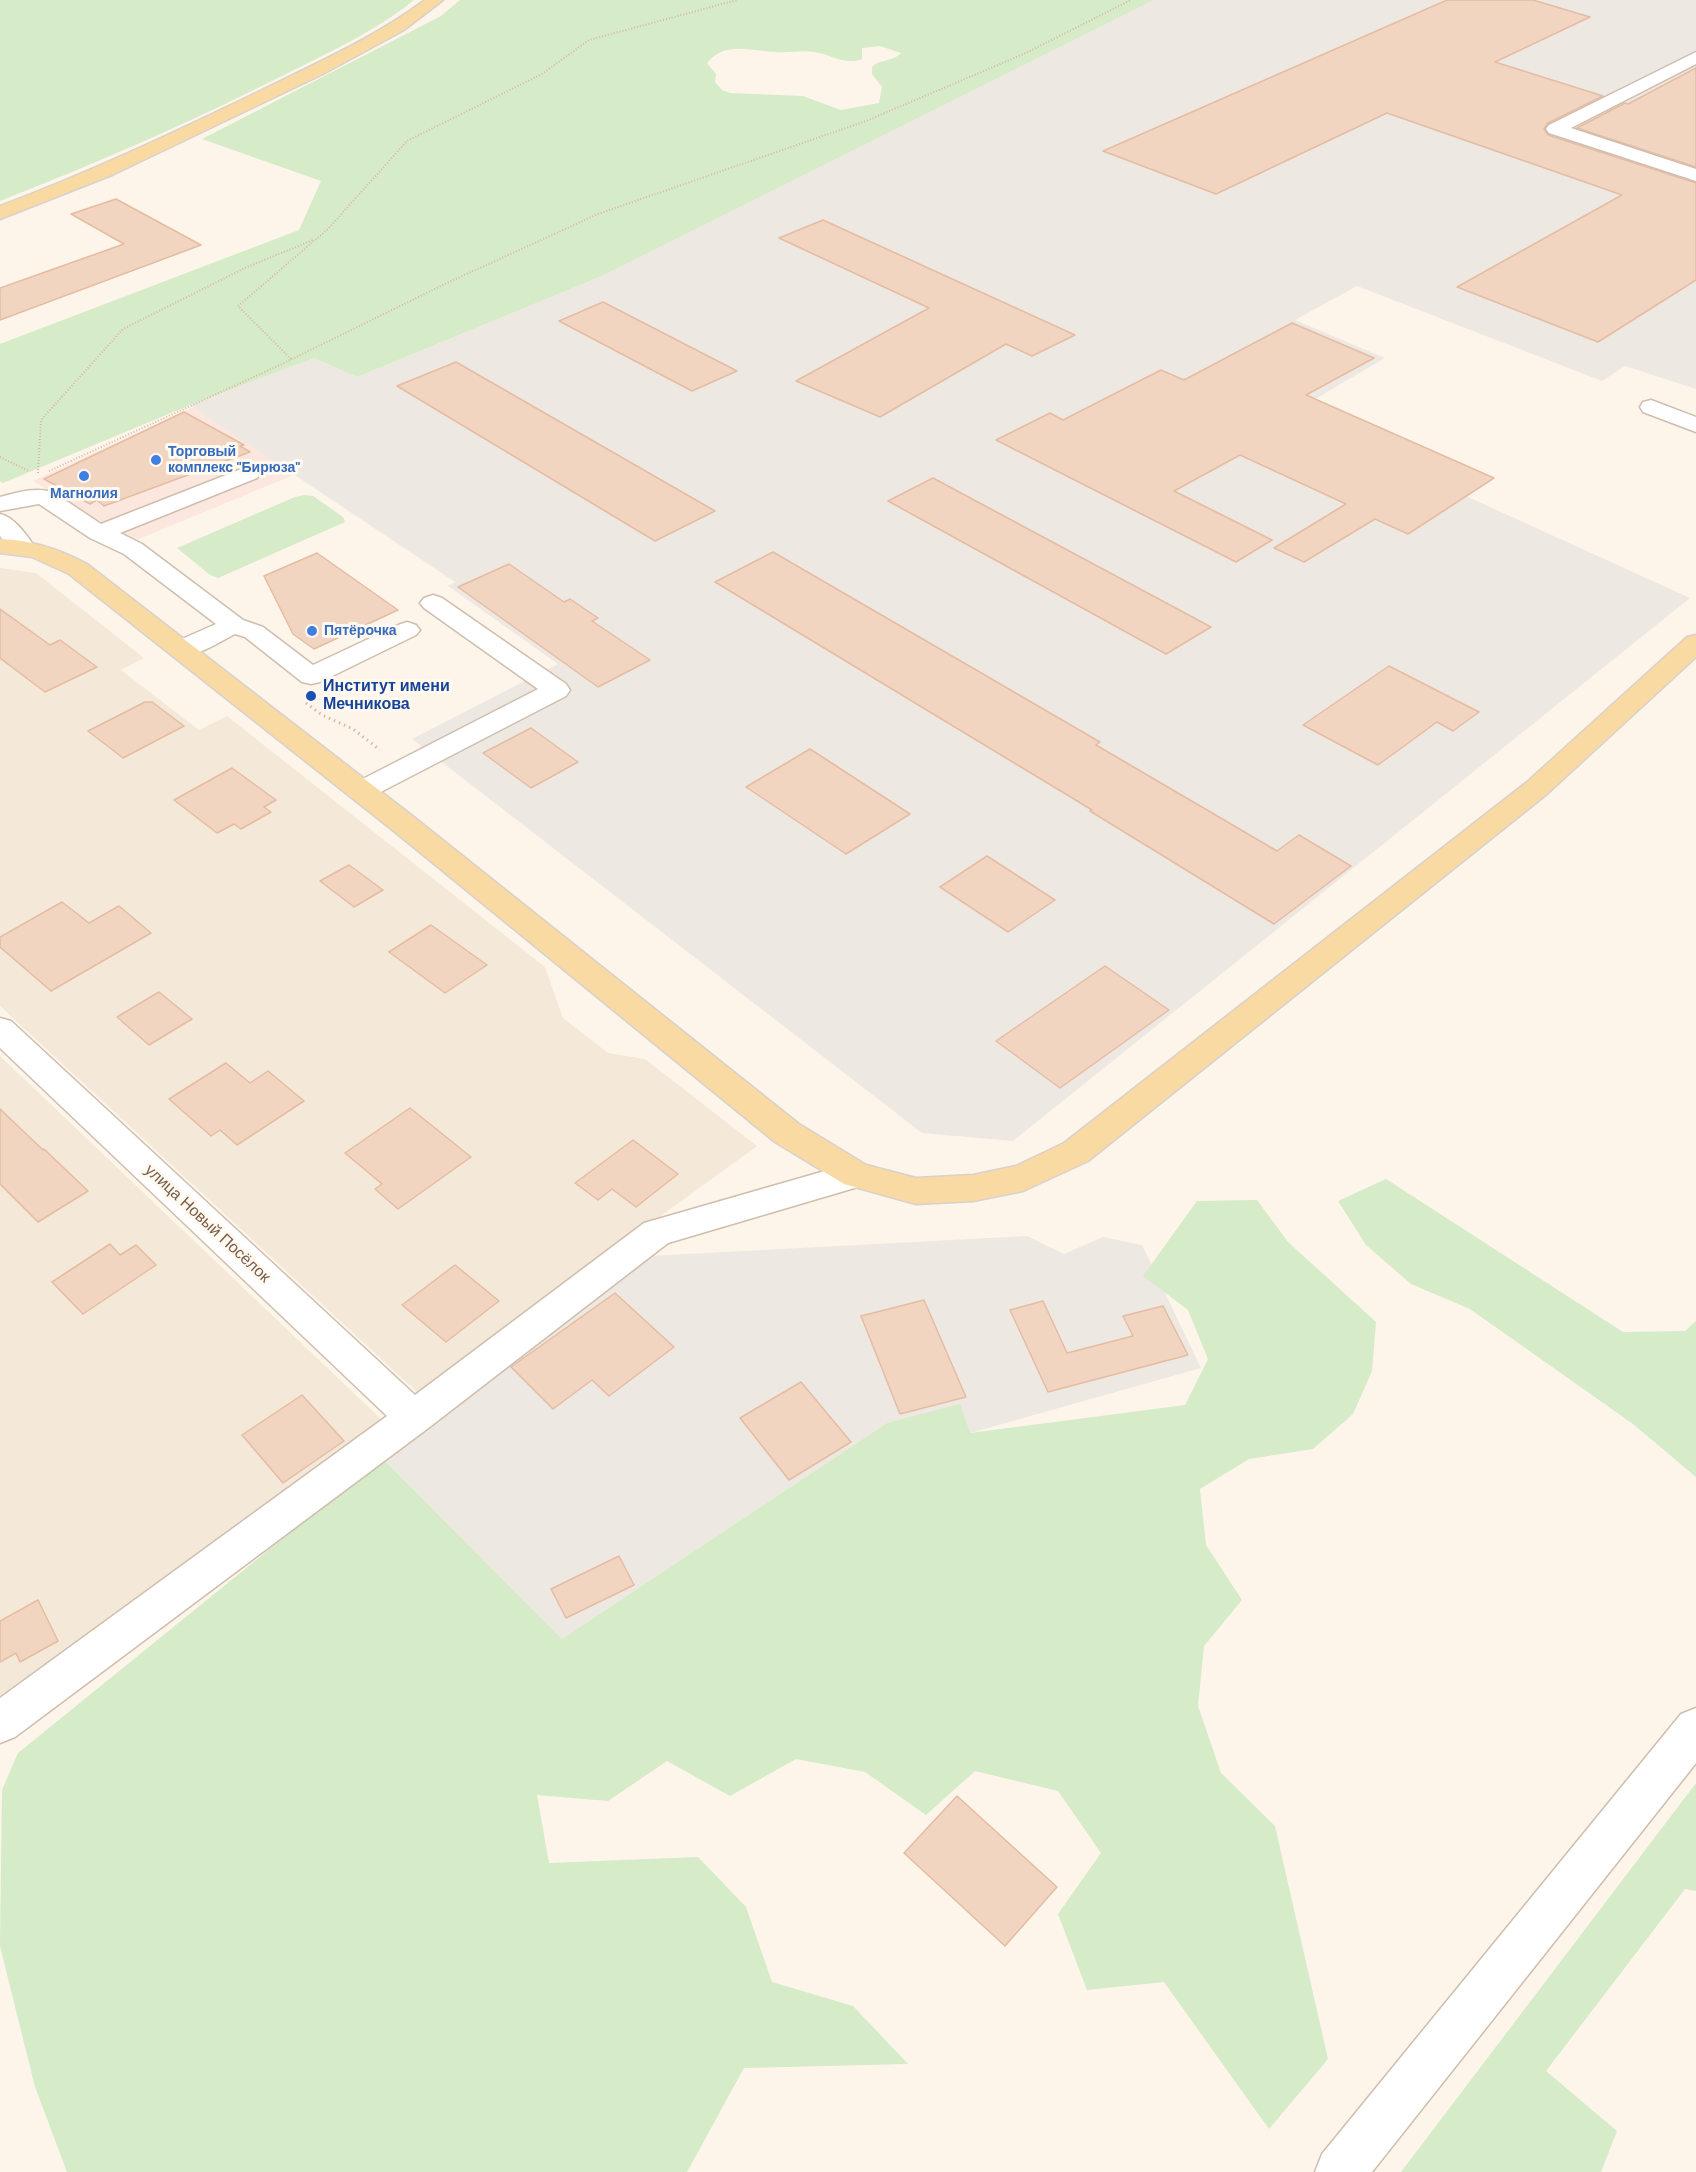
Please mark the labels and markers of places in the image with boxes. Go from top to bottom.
place label: Торговый комплекс "Бирюза" [168,444,300,476]
marker: Торговый комплекс "Бирюза" [149,453,163,467]
marker: Магнолия [77,469,91,483]
place label: Магнолия [50,486,118,502]
place label: Пятёрочка [324,623,397,639]
marker: Пятёрочка [305,624,319,638]
place label: Институт имени Мечникова [323,677,450,715]
marker: Институт имени Мечникова [304,689,318,703]

